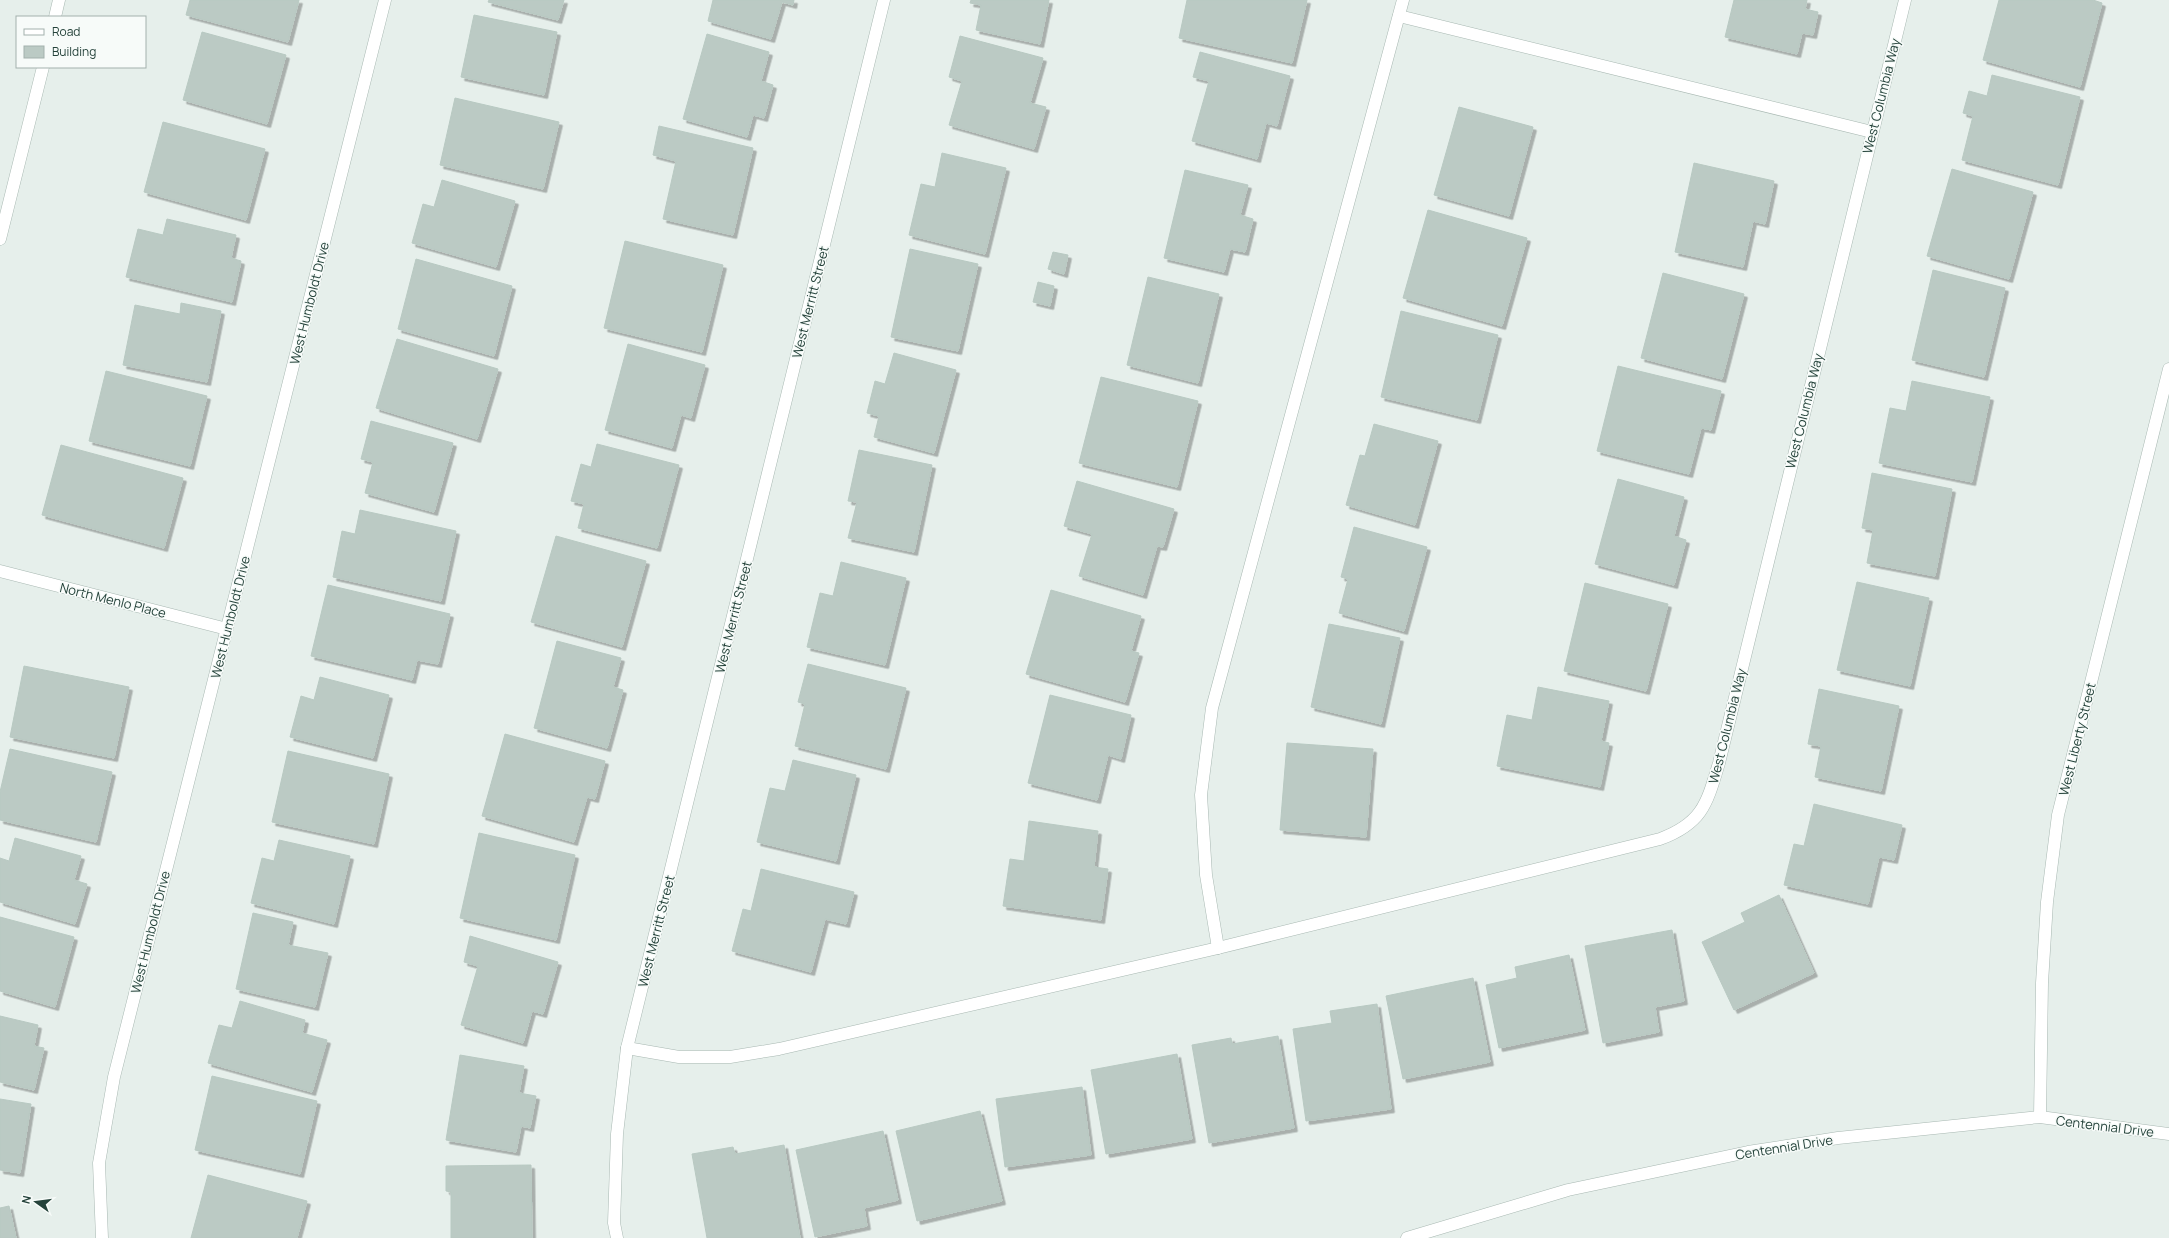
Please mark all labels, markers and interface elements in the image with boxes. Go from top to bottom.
legend [16,16,146,68]
text: Road [52,23,80,40]
street label: West Columbia Way [1858,36,1904,156]
text: Building [52,43,96,60]
street label: West Humboldt Drive [285,240,333,366]
street label: West Merritt Street [787,244,833,360]
street label: West Columbia Way [1781,351,1827,471]
street label: West Humboldt Drive [206,554,254,680]
street label: West Merritt Street [710,559,756,675]
street label: North Menlo Place [58,578,168,622]
street label: West Columbia Way [1704,666,1750,786]
street label: West Liberty Street [2054,681,2100,797]
street label: West Humboldt Drive [126,869,174,995]
street label: West Merritt Street [633,873,679,989]
street label: Centennial Drive [2055,1111,2155,1141]
street label: Centennial Drive [1734,1130,1834,1164]
north arrow [16,1182,56,1222]
text: N [18,1194,34,1205]

